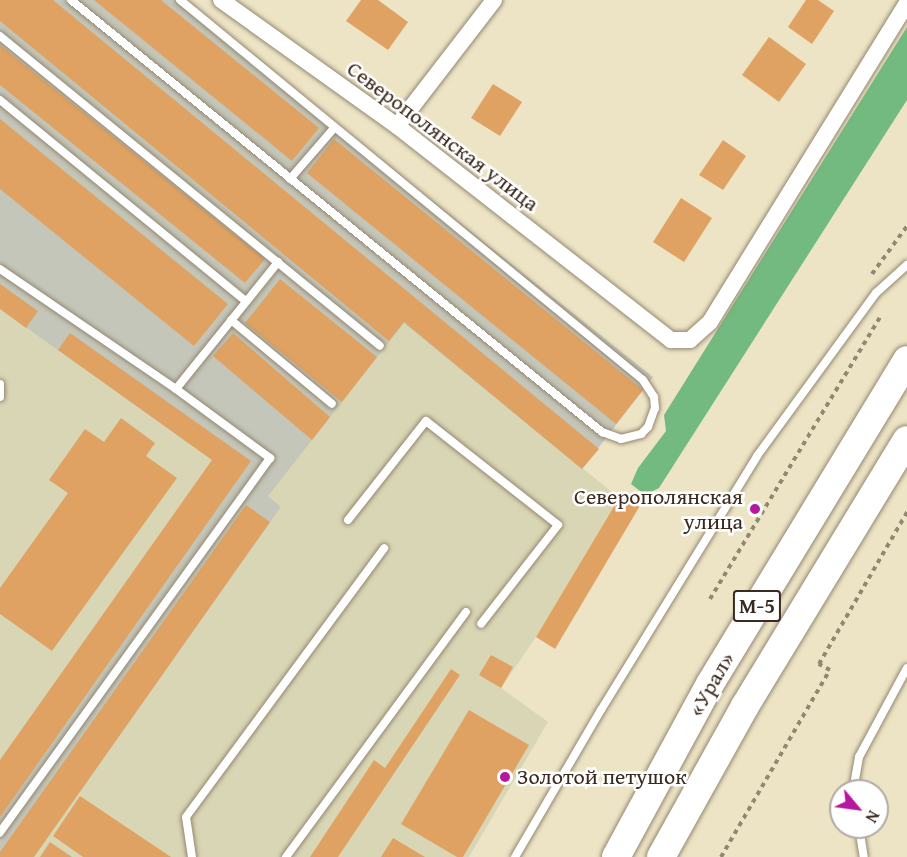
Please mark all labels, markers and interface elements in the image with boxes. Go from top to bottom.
street label: Северополянская улица [342,55,544,217]
place label: Северополянская улица [574,483,743,534]
marker: Северополянская улица [748,502,762,516]
road number: М-5 [732,588,783,624]
street label: «Урал» [682,647,740,721]
place label: Золотой петушок [517,764,687,790]
marker: Золотой петушок [498,770,512,784]
north arrow [829,779,889,839]
text: N [860,806,886,827]

